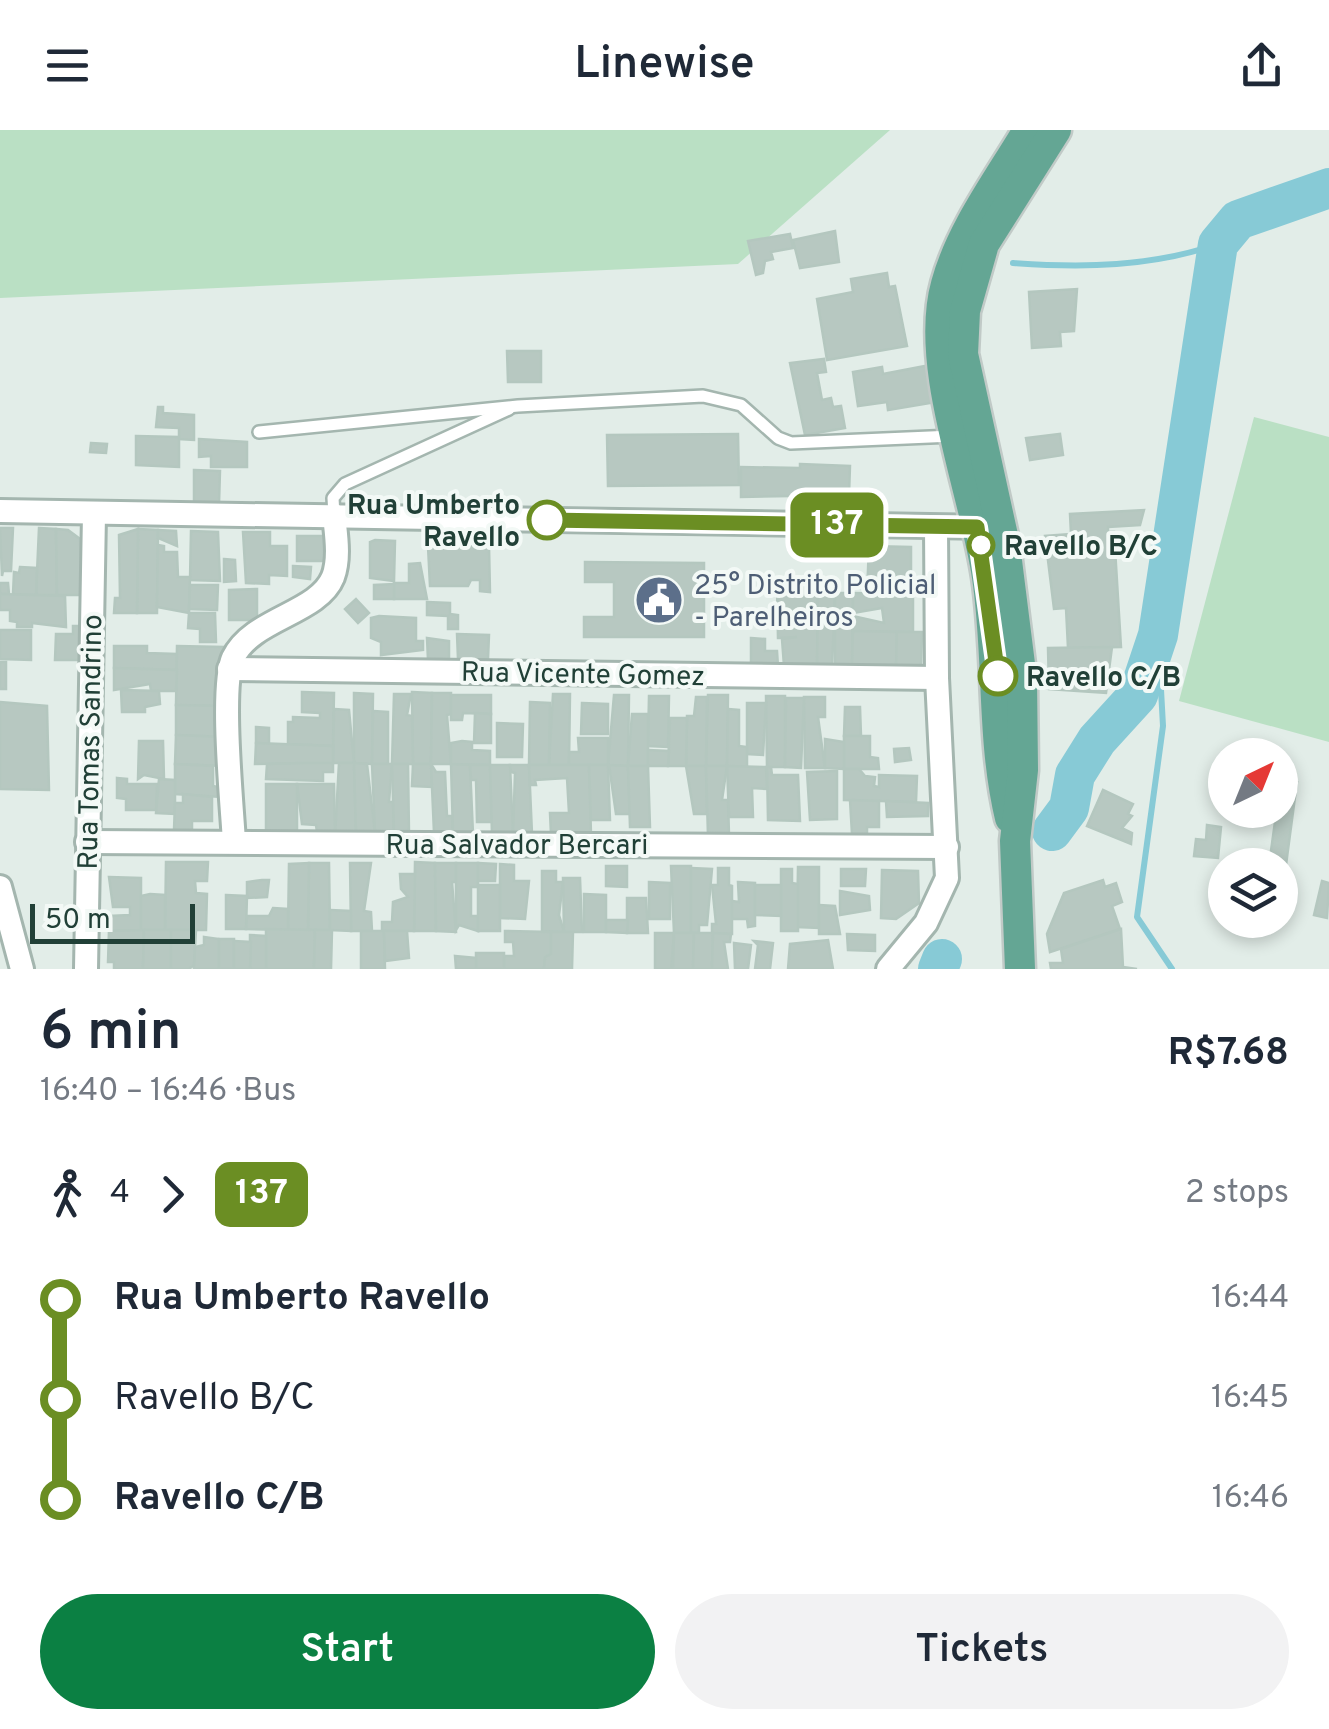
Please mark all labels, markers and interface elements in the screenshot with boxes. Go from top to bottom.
text: Linewise [574,37,755,94]
icon: menu [40,38,95,93]
icon: share [1234,38,1289,93]
place label: Rua Umberto Ravello [347,489,520,557]
line badge: 137 [780,492,894,558]
marker: Rua Umberto Ravello [528,501,566,539]
text: 137 [810,503,864,547]
place label: Ravello B/C [1004,530,1158,566]
marker: Ravello B/C [968,532,994,558]
place label: 25° Distrito Policial - Parelheiros [694,569,936,637]
public building icon: 25° Distrito Policial - Parelheiros [633,574,685,626]
street label: Rua Tomas Sandrino [72,614,112,870]
street label: Rua Vicente Gomez [460,656,705,696]
marker: Ravello C/B [979,657,1017,695]
place label: Ravello C/B [1026,661,1181,697]
north arrow [1208,738,1298,828]
map controls [1208,738,1298,938]
street label: Rua Salvador Bercari [386,829,648,865]
button: layers [1208,848,1298,938]
scale bar [30,899,195,944]
text: 50 m [45,903,111,939]
text: 6 min [40,999,182,1069]
text: R$7.68 [1168,1030,1289,1079]
text: 16:40 – 16:46 · Bus [40,1072,296,1112]
icon: walk [40,1167,95,1222]
icon: forward [145,1167,200,1222]
text: 137 [235,1172,288,1216]
text: 4 [110,1174,130,1214]
text: 2 stops [1185,1174,1289,1214]
text: Rua Umberto Ravello [114,1275,490,1324]
text: 16:44 [1211,1279,1289,1319]
text: Ravello B/C [114,1375,315,1424]
text: 16:45 [1211,1379,1289,1419]
text: Ravello C/B [114,1475,325,1524]
text: 16:46 [1212,1479,1289,1519]
button: Start [40,1594,655,1709]
button: Tickets [675,1594,1289,1709]

